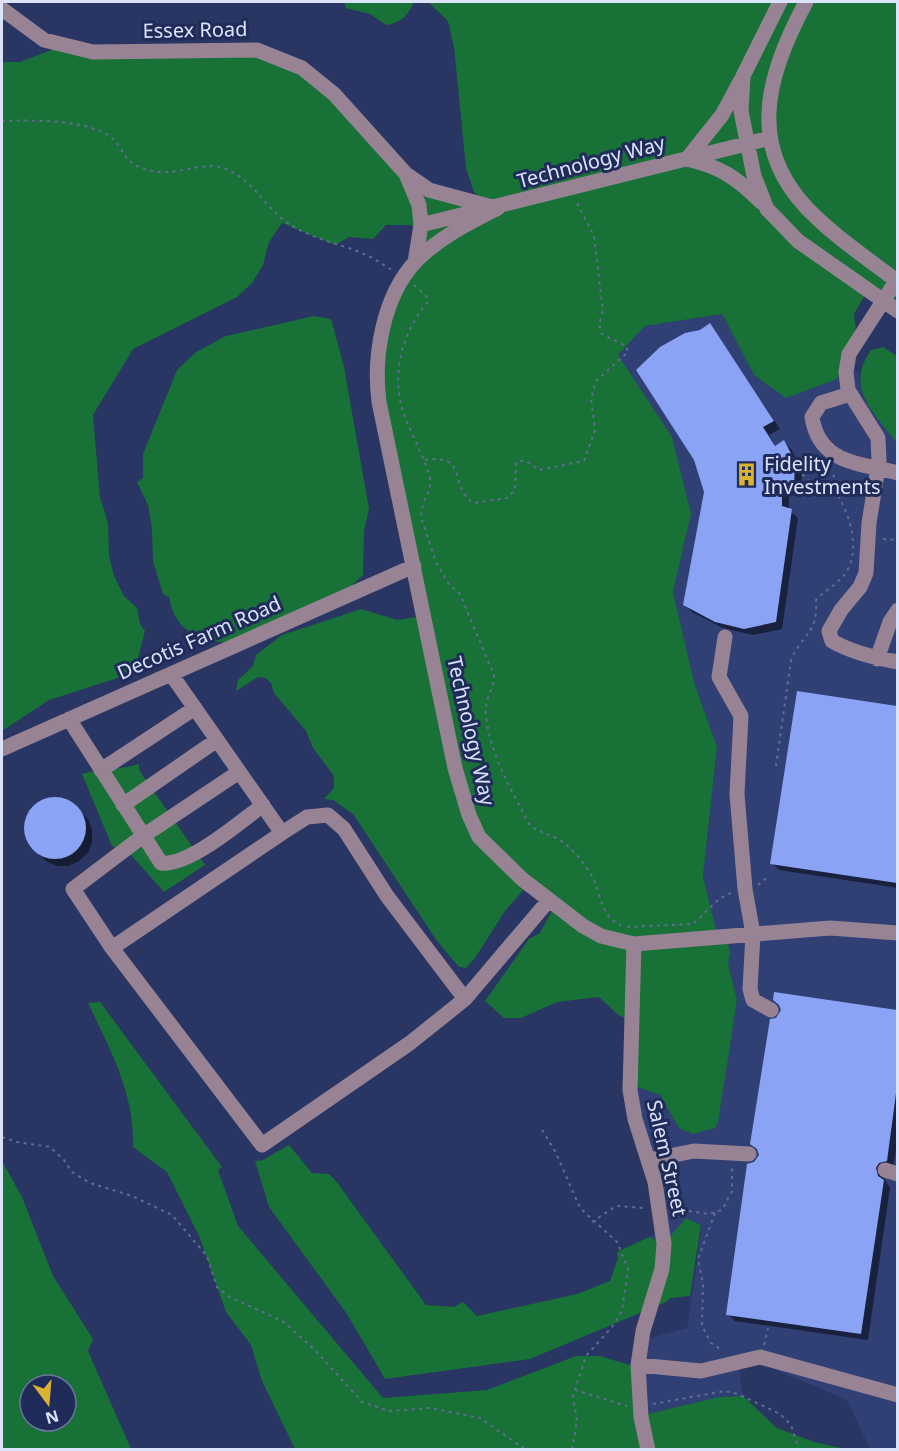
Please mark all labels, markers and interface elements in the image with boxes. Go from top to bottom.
street label: Essex Road [142,15,248,44]
street label: Technology Way [514,129,669,194]
place label: Fidelity Investments [764,450,881,500]
building icon: Fidelity Investments [733,462,759,488]
street label: Decotis Farm Road [113,589,285,686]
street label: Technology Way [441,654,502,809]
street label: Salem Street [641,1097,694,1219]
north arrow [18,1373,78,1433]
text: N [43,1405,61,1430]

